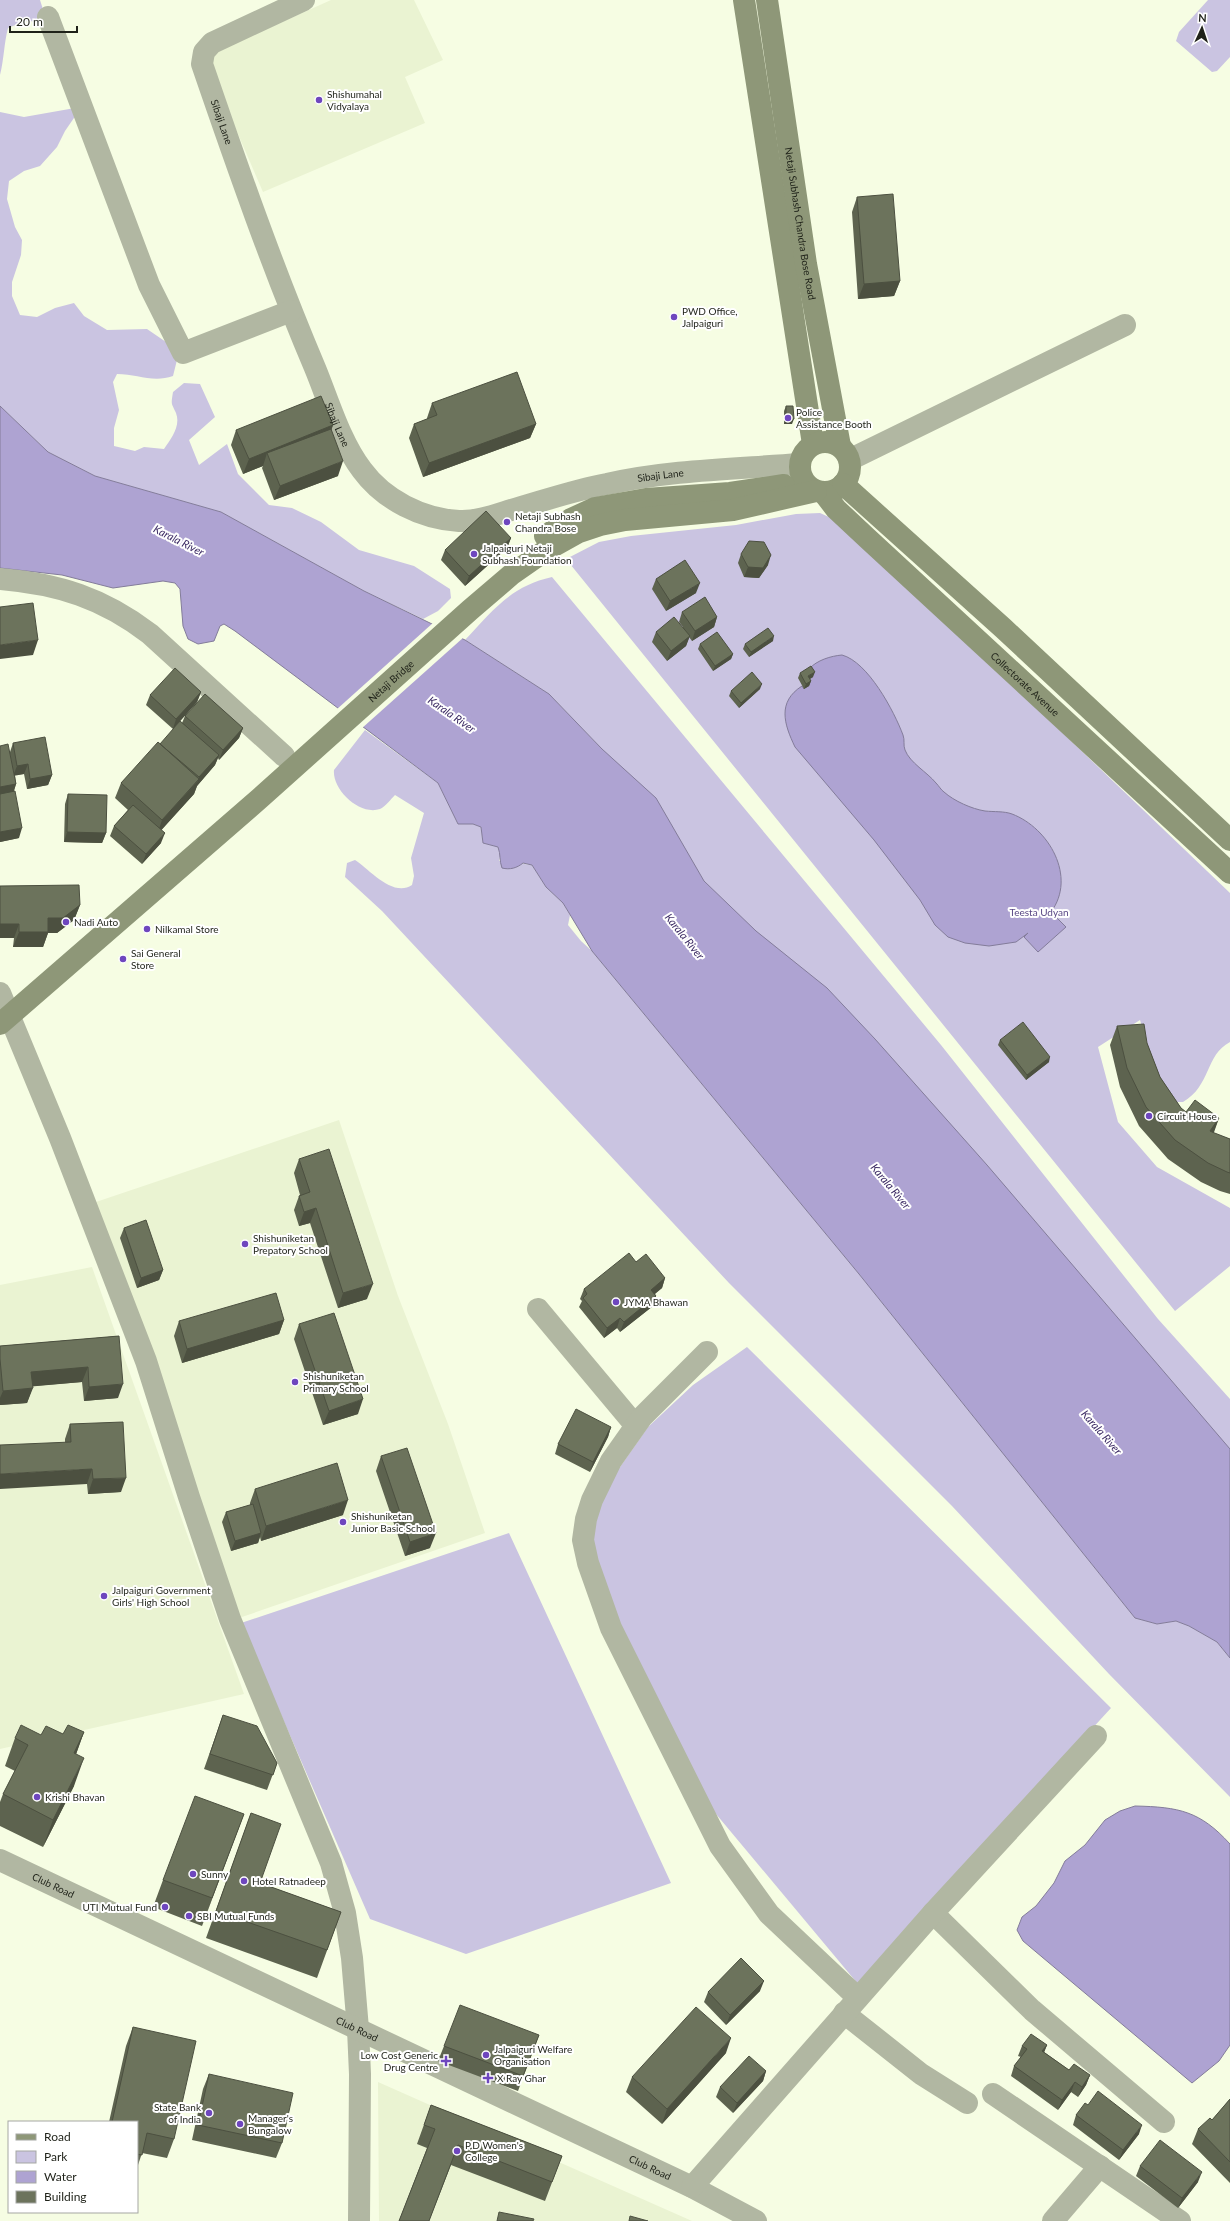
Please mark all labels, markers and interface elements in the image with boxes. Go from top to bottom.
scale bar [10,8,77,34]
north arrow [1182,8,1222,48]
text: N [1198,11,1207,24]
text: 20 m [16,14,43,29]
place label: Shishumahal Vidyalaya [327,88,382,112]
marker: Shishumahal Vidyalaya [314,95,324,105]
street label: Sibaji Lane [209,98,235,146]
street label: Netaji Subhash Chandra Bose Road [783,146,819,301]
place label: PWD Office, Jalpaiguri [682,305,738,329]
marker: PWD Office, Jalpaiguri [669,312,679,322]
street label: Sibaji Lane [323,401,352,449]
place label: Police Assistance Booth [796,406,872,430]
marker: Police Assistance Booth [783,413,793,423]
street label: Sibaji Lane [636,466,684,484]
place label: Netaji Subhash Chandra Bose [515,510,581,534]
marker: Netaji Subhash Chandra Bose [502,517,512,527]
water label: Karala River [152,522,207,558]
place label: Jalpaiguri Netaji Subhash Foundation [482,542,571,566]
marker: Jalpaiguri Netaji Subhash Foundation [469,549,479,559]
street label: Collectorate Avenue [988,649,1062,719]
street label: Netaji Bridge [366,657,416,704]
water label: Karala River [426,693,478,735]
park label: Teesta Udyan [1009,906,1069,918]
water label: Karala River [663,911,707,962]
place label: Nadi Auto [74,916,118,928]
marker: Nadi Auto [61,917,71,927]
place label: Nilkamal Store [155,923,219,935]
marker: Nilkamal Store [142,924,152,934]
place label: Sai General Store [131,947,181,971]
marker: Sai General Store [118,954,128,964]
place label: Circuit House [1157,1110,1217,1122]
marker: Circuit House [1144,1111,1154,1121]
water label: Karala River [868,1161,914,1211]
place label: Shishuniketan Prepatory School [253,1232,328,1256]
marker: Shishuniketan Prepatory School [240,1239,250,1249]
place label: JYMA Bhawan [624,1296,688,1308]
marker: JYMA Bhawan [611,1297,621,1307]
place label: Shishuniketan Primary School [303,1370,369,1394]
marker: Shishuniketan Primary School [290,1377,300,1387]
water label: Karala River [1079,1407,1125,1457]
place label: Shishuniketan Junior Basic School [351,1510,435,1534]
marker: Shishuniketan Junior Basic School [338,1517,348,1527]
place label: Jalpaiguri Government Girls' High School [112,1584,211,1608]
marker: Jalpaiguri Government Girls' High School [99,1591,109,1601]
place label: Krishi Bhavan [45,1791,105,1803]
marker: Krishi Bhavan [32,1792,42,1802]
place label: Sunny [201,1868,229,1880]
marker: Sunny [188,1869,198,1879]
street label: Club Road [30,1870,76,1900]
place label: Hotel Ratnadeep [252,1875,326,1887]
marker: Hotel Ratnadeep [239,1876,249,1886]
place label: UTI Mutual Fund [83,1901,157,1913]
marker: UTI Mutual Fund [160,1902,170,1912]
place label: SBI Mutual Funds [197,1910,274,1922]
marker: SBI Mutual Funds [184,1911,194,1921]
street label: Club Road [334,2014,380,2044]
place label: Jalpaiguri Welfare Organisation [494,2043,572,2067]
place label: Low Cost Generic Drug Centre [360,2049,438,2073]
marker: Jalpaiguri Welfare Organisation [481,2050,491,2060]
marker: Low Cost Generic Drug Centre [441,2056,451,2066]
marker: X Ray Ghar [482,2072,494,2084]
place label: X Ray Ghar [497,2072,546,2084]
place label: State Bank of India [154,2101,202,2125]
marker: State Bank of India [204,2108,214,2118]
place label: Manager's Bungalow [248,2112,293,2136]
marker: Manager's Bungalow [235,2119,245,2129]
legend [8,2121,138,2213]
text: Road [44,2129,71,2144]
place label: P.D Women's College [465,2139,523,2163]
marker: P.D Women's College [452,2146,462,2156]
text: Park [44,2149,68,2164]
street label: Club Road [627,2152,673,2182]
text: Water [44,2169,77,2184]
text: Building [44,2189,87,2204]

